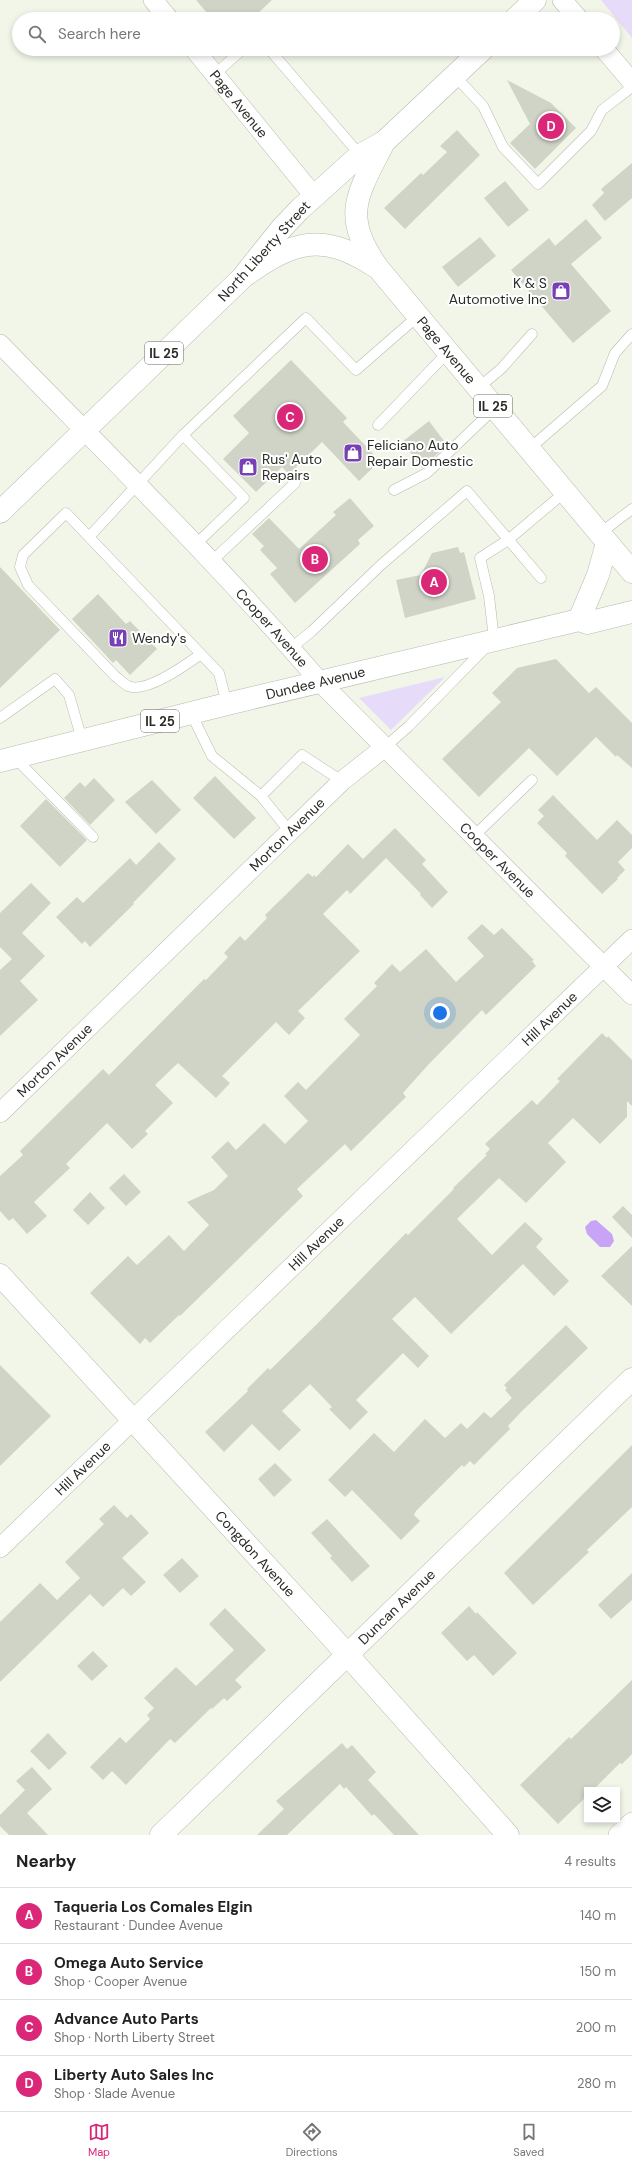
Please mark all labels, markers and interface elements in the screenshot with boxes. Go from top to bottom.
search box [12,12,620,56]
icon: search [26,23,48,45]
text: Search here [58,24,141,44]
street label: Page Avenue [206,66,272,142]
pin: D [538,111,564,141]
street label: North Liberty Street [214,197,314,305]
place label: K & S Automotive Inc [449,274,547,308]
shop icon: K & S Automotive Inc [550,280,572,302]
street label: Page Avenue [413,313,480,387]
road number: IL 25 [145,342,183,364]
road number: IL 25 [474,395,512,417]
pin: C [277,402,303,432]
place label: Feliciano Auto Repair Domestic [367,436,473,470]
shop icon: Feliciano Auto Repair Domestic [342,442,364,464]
place label: Rus' Auto Repairs [262,450,322,484]
shop icon: Rus' Auto Repairs [237,456,259,478]
pin: B [302,544,328,574]
pin: A [421,567,447,597]
street label: Cooper Avenue [232,584,312,671]
restaurant icon: Wendy's [107,627,129,649]
place label: Wendy's [132,629,187,647]
street label: Dundee Avenue [264,662,367,703]
road number: IL 25 [141,710,179,732]
street label: Morton Avenue [245,794,329,875]
street label: Cooper Avenue [456,818,539,902]
street label: Hill Avenue [518,988,581,1050]
your location [430,1003,450,1023]
street label: Morton Avenue [13,1019,96,1101]
street label: Hill Avenue [284,1212,348,1274]
street label: Hill Avenue [51,1437,114,1499]
street label: Congdon Avenue [211,1507,299,1601]
street label: Duncan Avenue [354,1565,439,1648]
map controls [584,1787,620,1823]
button: layers [584,1787,620,1823]
text: Nearby [16,1850,76,1872]
text: 4 results [564,1853,616,1870]
text: Taqueria Los Comales Elgin [54,1897,253,1917]
text: A [24,1907,34,1924]
text: 140 m [580,1907,616,1924]
text: Restaurant · Dundee Avenue [54,1917,223,1934]
text: Omega Auto Service [54,1953,204,1973]
text: B [25,1963,33,1980]
text: 150 m [580,1963,616,1980]
text: Shop · Cooper Avenue [54,1973,187,1990]
text: Advance Auto Parts [54,2009,199,2029]
text: C [24,2019,34,2036]
text: 200 m [576,2019,616,2036]
text: Shop · North Liberty Street [54,2029,215,2046]
text: Liberty Auto Sales Inc [54,2065,214,2085]
text: D [24,2075,34,2092]
text: 280 m [577,2075,616,2092]
text: Shop · Slade Avenue [54,2085,175,2102]
tab: Map [88,2121,110,2159]
tab: Directions [286,2121,338,2159]
tab: Saved [513,2121,544,2159]

